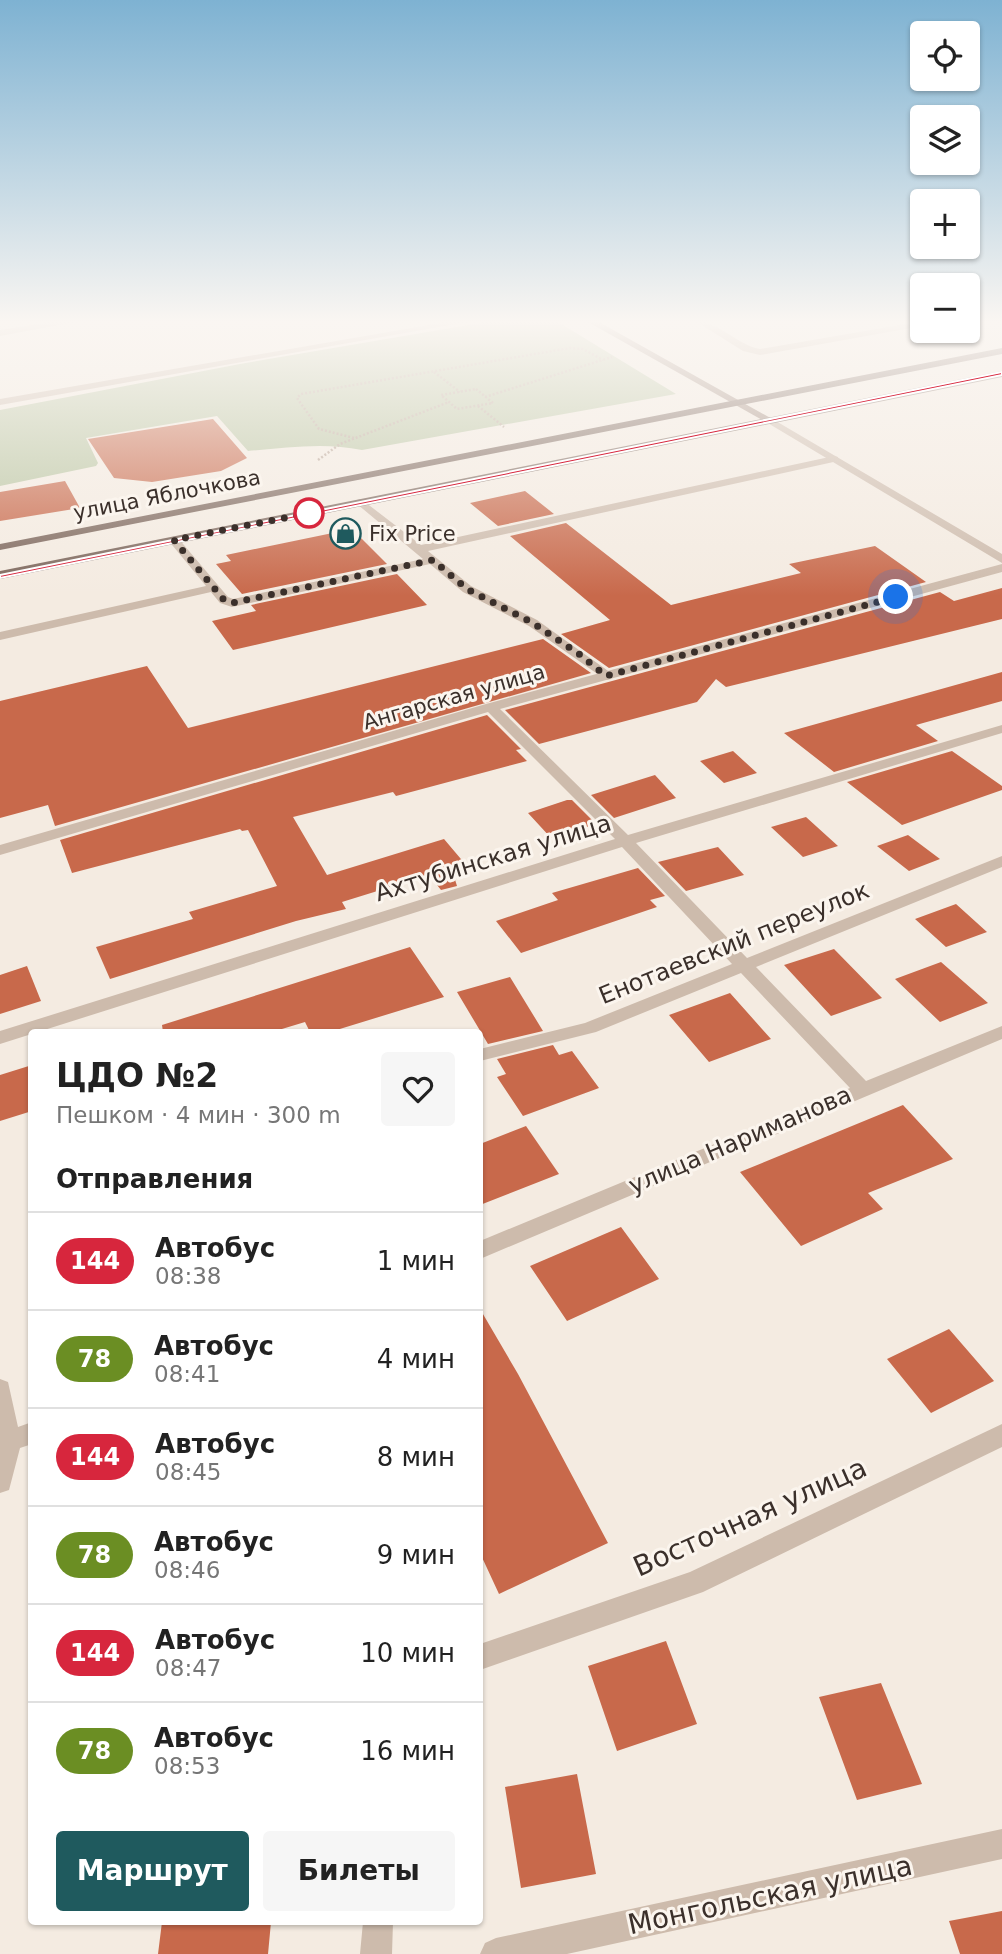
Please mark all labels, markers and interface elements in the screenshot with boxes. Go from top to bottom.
map controls [910,21,980,343]
button: locate [910,21,980,91]
button: layers [910,105,980,175]
button: + [910,189,980,259]
button: − [910,273,980,343]
street label: улица Яблочкова [71,465,263,525]
unlabelled marker [294,498,324,528]
shop icon: Fix Price [329,517,363,551]
place label: Fix Price [369,522,456,546]
your location [878,579,913,614]
street label: Ангарская улица [360,659,548,735]
street label: Ахтубинская улица [371,809,615,907]
street label: Енотаевский переулок [595,876,873,1010]
button: heart [381,1052,455,1126]
text: ЦДО №2 [56,1056,218,1095]
street label: улица Нариманова [624,1080,856,1200]
text: Пешком · 4 мин · 300 m [56,1102,341,1128]
text: Отправления [56,1164,253,1194]
text: Автобус [155,1233,275,1263]
text: 1 мин [377,1246,455,1276]
text: 144 [70,1247,120,1275]
text: 08:38 [155,1263,221,1289]
text: Автобус [154,1331,274,1361]
text: 4 мин [377,1344,455,1374]
text: 78 [78,1345,111,1373]
text: 08:41 [154,1361,220,1387]
text: Автобус [155,1429,275,1459]
text: 8 мин [377,1442,455,1472]
text: 144 [70,1443,120,1471]
street label: Восточная улица [628,1451,872,1583]
text: 08:45 [155,1459,221,1485]
text: Автобус [154,1527,274,1557]
text: 9 мин [377,1540,455,1570]
text: 78 [78,1541,111,1569]
text: 08:46 [154,1557,220,1583]
text: Автобус [155,1625,275,1655]
text: 10 мин [360,1638,455,1668]
text: 144 [70,1639,120,1667]
text: 08:47 [155,1655,221,1681]
text: Автобус [154,1723,274,1753]
text: 16 мин [360,1736,455,1766]
text: 78 [78,1737,111,1765]
text: 08:53 [154,1753,220,1779]
button: Маршрут [56,1831,249,1911]
button: Билеты [263,1831,455,1911]
street label: Монгольская улица [625,1849,915,1941]

